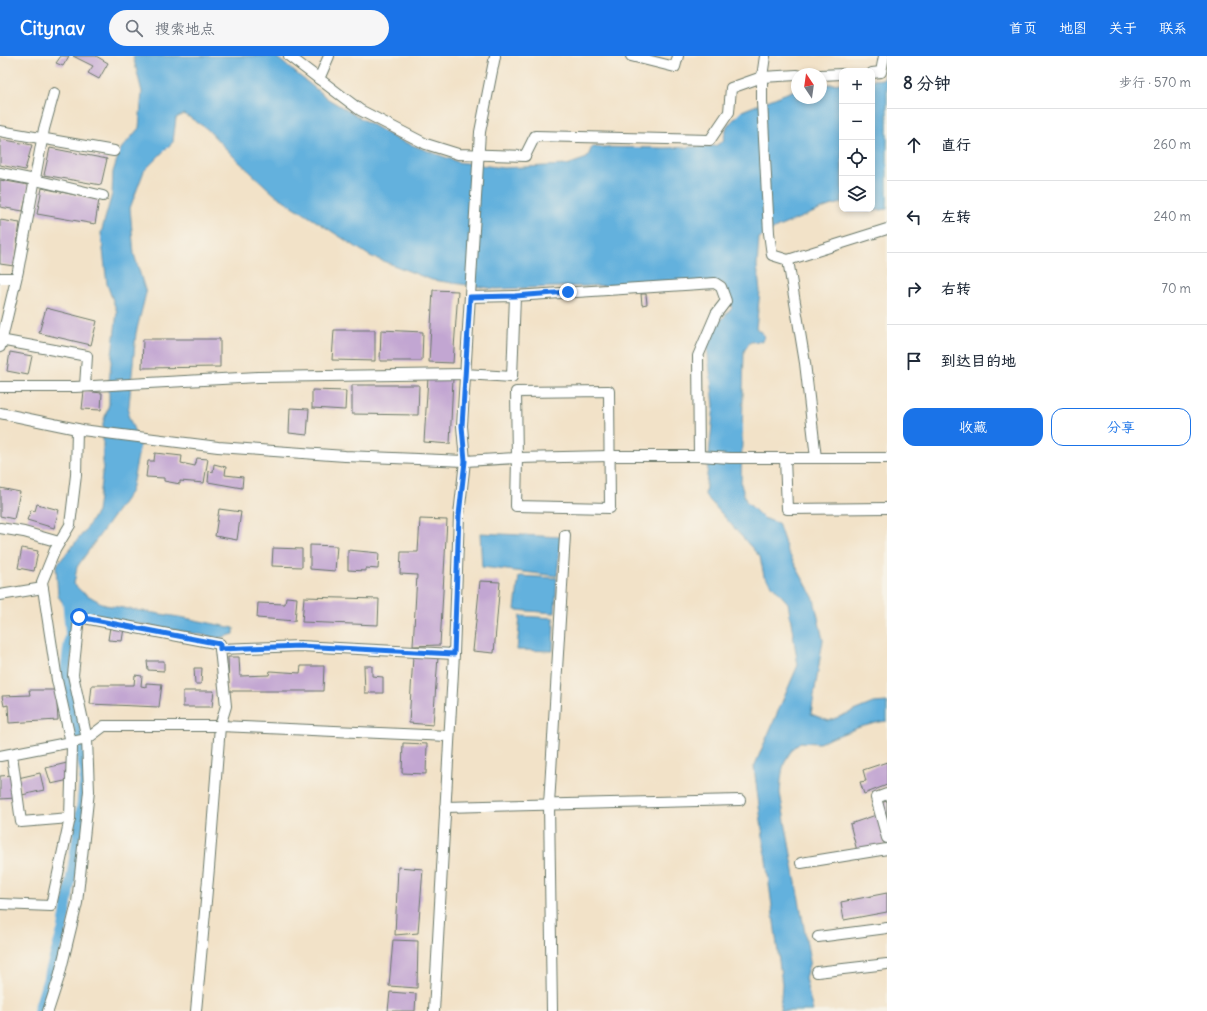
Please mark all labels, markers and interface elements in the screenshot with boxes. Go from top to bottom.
search box [109,10,389,46]
text: Citynav [20,16,85,40]
icon: search [123,17,145,39]
text: 搜索地点 [155,19,215,38]
text: 首页 [1009,19,1037,37]
text: 地图 [1059,19,1087,37]
text: 关于 [1109,19,1137,37]
text: 联系 [1159,19,1187,37]
north arrow [791,68,827,104]
map controls [839,68,875,212]
button: + [839,68,875,104]
text: 8 分钟 [903,72,951,94]
text: 步行 · 570 m [1119,74,1191,91]
button: − [839,104,875,140]
icon: ahead [903,134,925,156]
text: 直行 [941,135,971,154]
text: 260 m [1153,136,1191,153]
button: locate [839,140,875,176]
button: layers [839,176,875,212]
icon: left [903,206,925,228]
text: 左转 [941,207,971,226]
text: 240 m [1154,208,1191,225]
icon: right [903,278,925,300]
text: 右转 [941,279,971,298]
text: 70 m [1162,280,1191,297]
route end [559,283,577,301]
icon: arrive [903,350,925,372]
text: 到达目的地 [941,351,1016,370]
button: 收藏 [903,408,1043,446]
button: 分享 [1051,408,1191,446]
route start [70,608,88,626]

